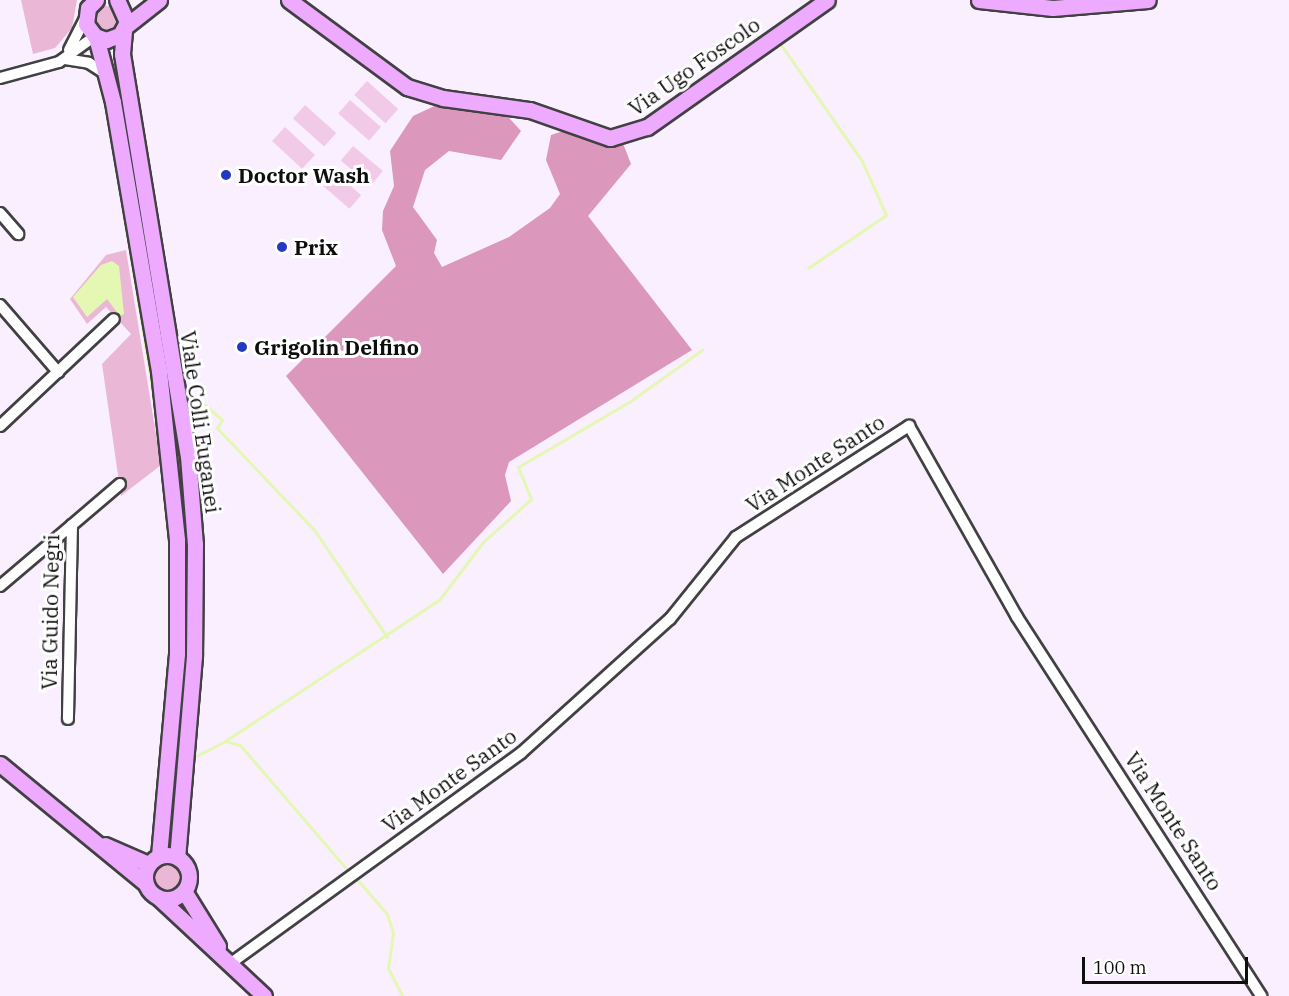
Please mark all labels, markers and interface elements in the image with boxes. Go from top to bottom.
street label: Via Ugo Foscolo [623,11,765,121]
place label: Doctor Wash [238,162,370,188]
marker: Doctor Wash [219,168,233,182]
place label: Prix [294,234,338,260]
marker: Prix [275,240,289,254]
street label: Viale Colli Euganei [176,329,226,515]
place label: Grigolin Delfino [254,334,419,360]
marker: Grigolin Delfino [235,340,249,354]
street label: Via Monte Santo [741,409,889,517]
street label: Via Guido Negri [36,534,64,690]
street label: Via Monte Santo [377,723,521,837]
street label: Via Monte Santo [1120,747,1228,895]
scale bar [1085,945,1252,983]
text: 100 m [1093,956,1147,979]

